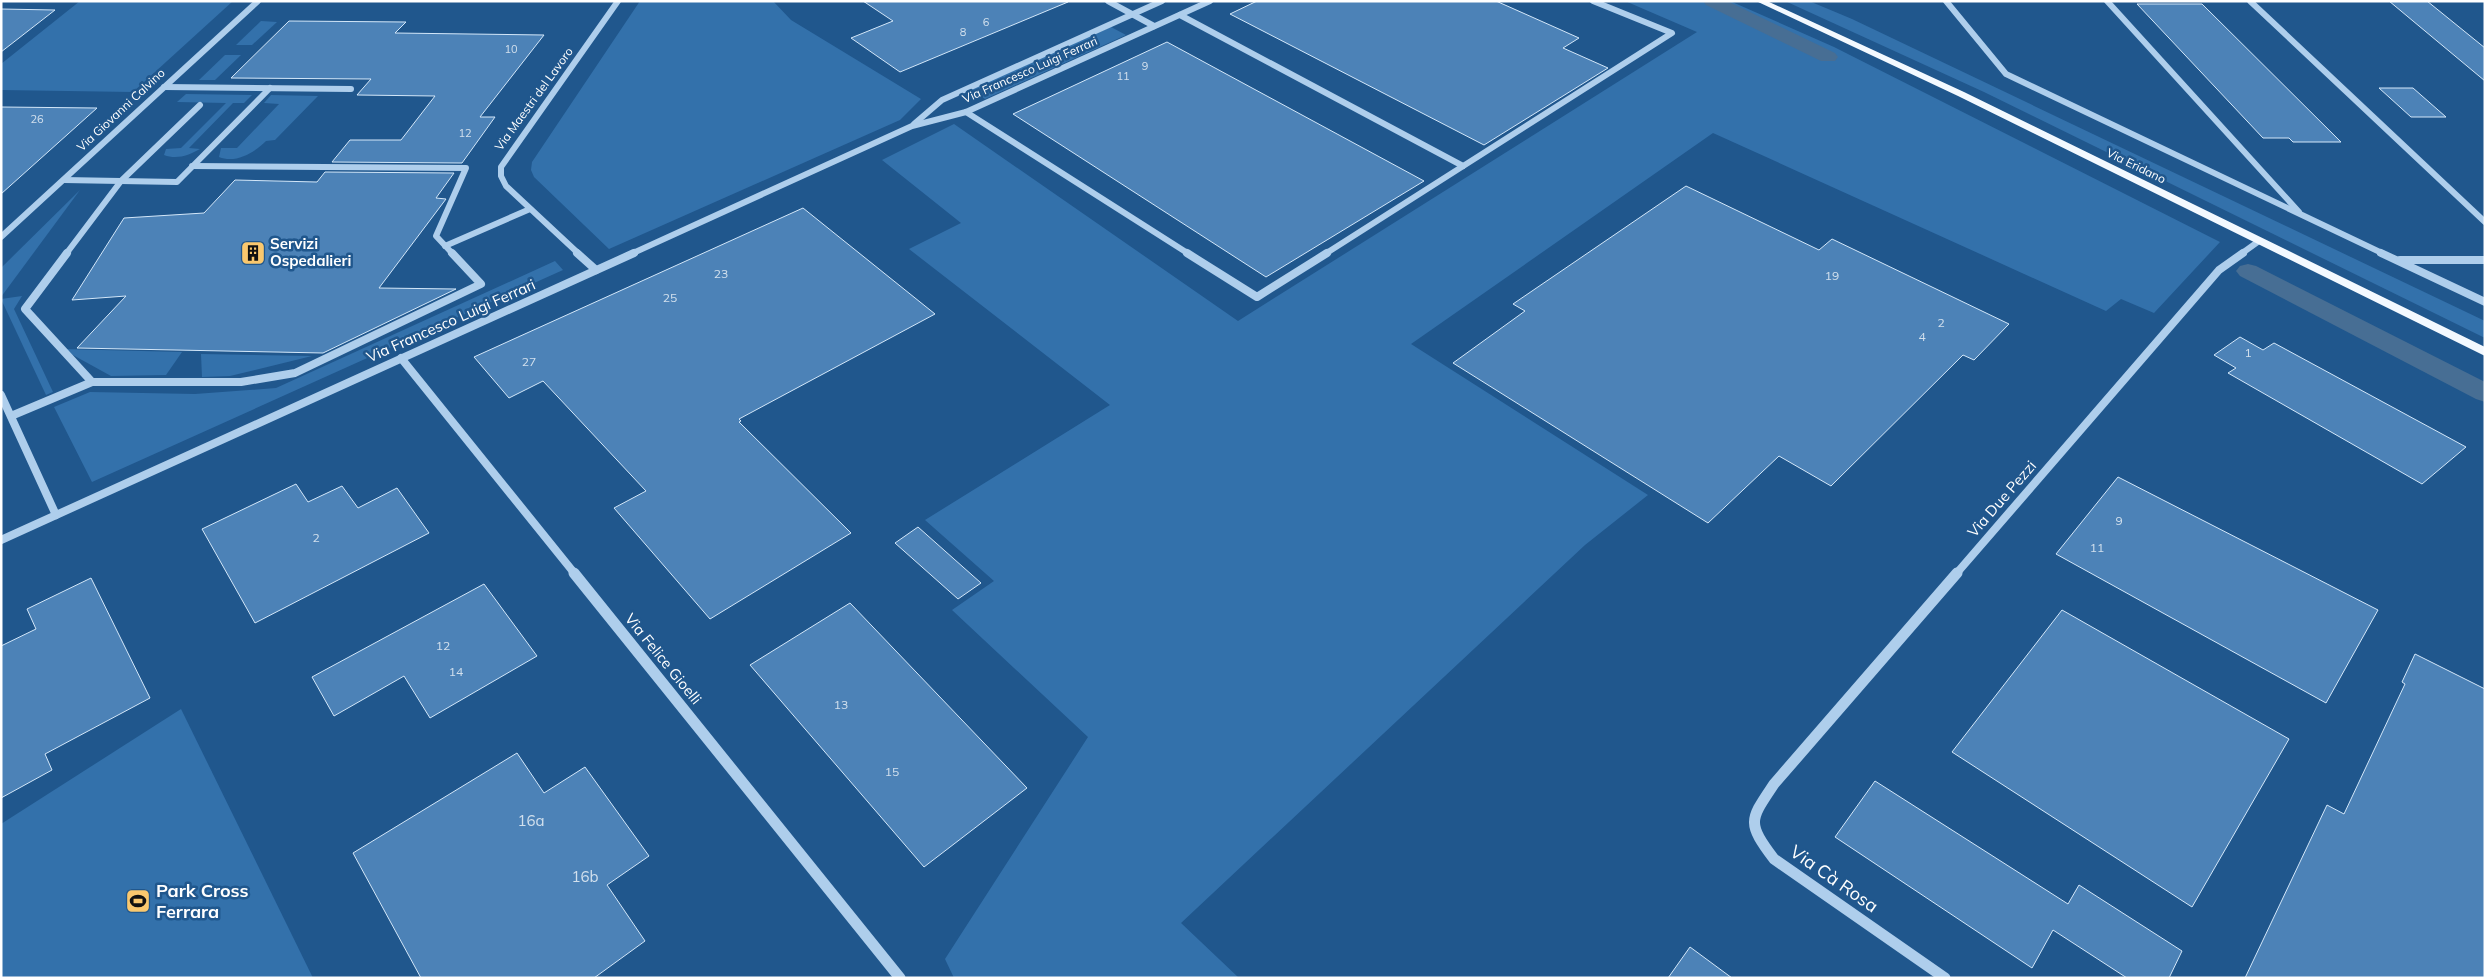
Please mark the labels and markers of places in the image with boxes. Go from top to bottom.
place label: Servizi Ospedalieri [270,234,351,270]
building icon: Servizi Ospedalieri [240,240,266,266]
place label: Park Cross Ferrara [156,879,249,923]
sports icon: Park Cross Ferrara [125,888,151,914]

